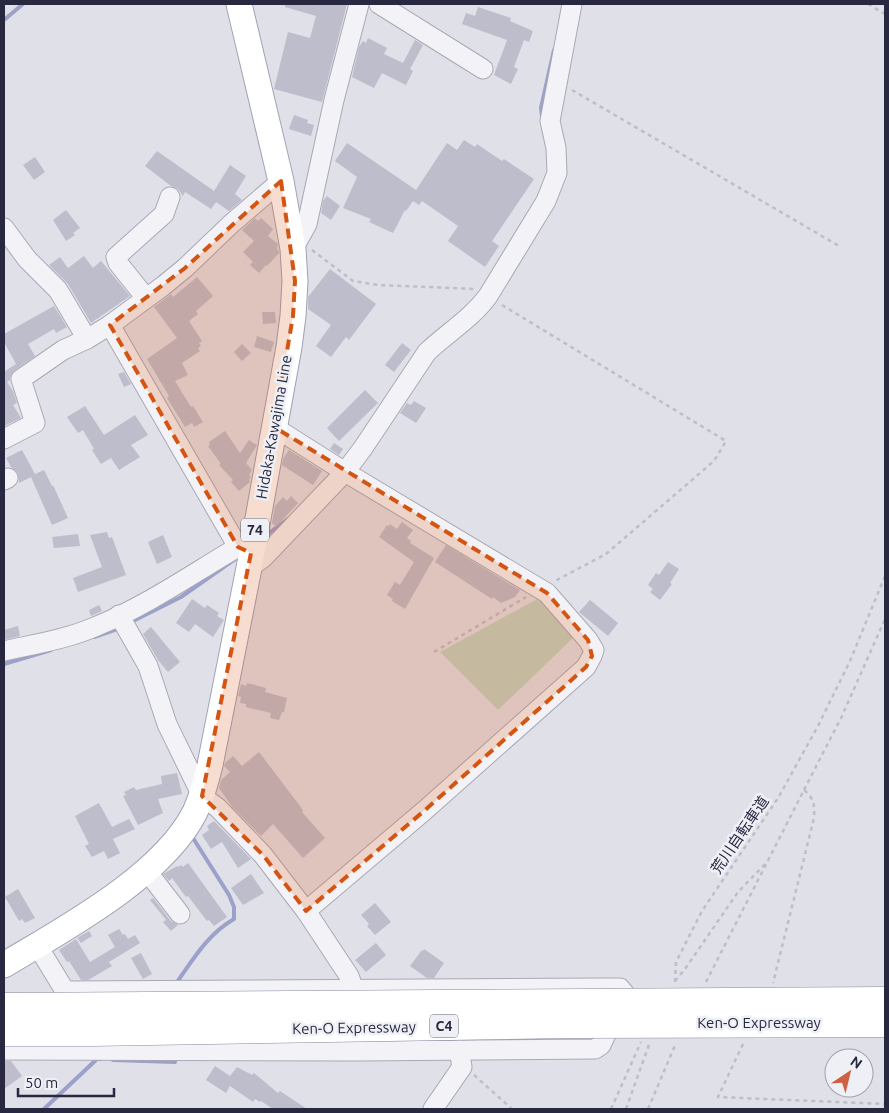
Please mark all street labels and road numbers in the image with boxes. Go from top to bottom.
street label: Hidaka-Kawajima Line [252,354,295,500]
road number: 74 [241,518,269,542]
street label: 荒川自転車道 [707,793,772,877]
road number: C4 [430,1014,458,1038]
street label: Ken-O Expressway [697,1014,821,1031]
street label: Ken-O Expressway [292,1018,416,1037]

